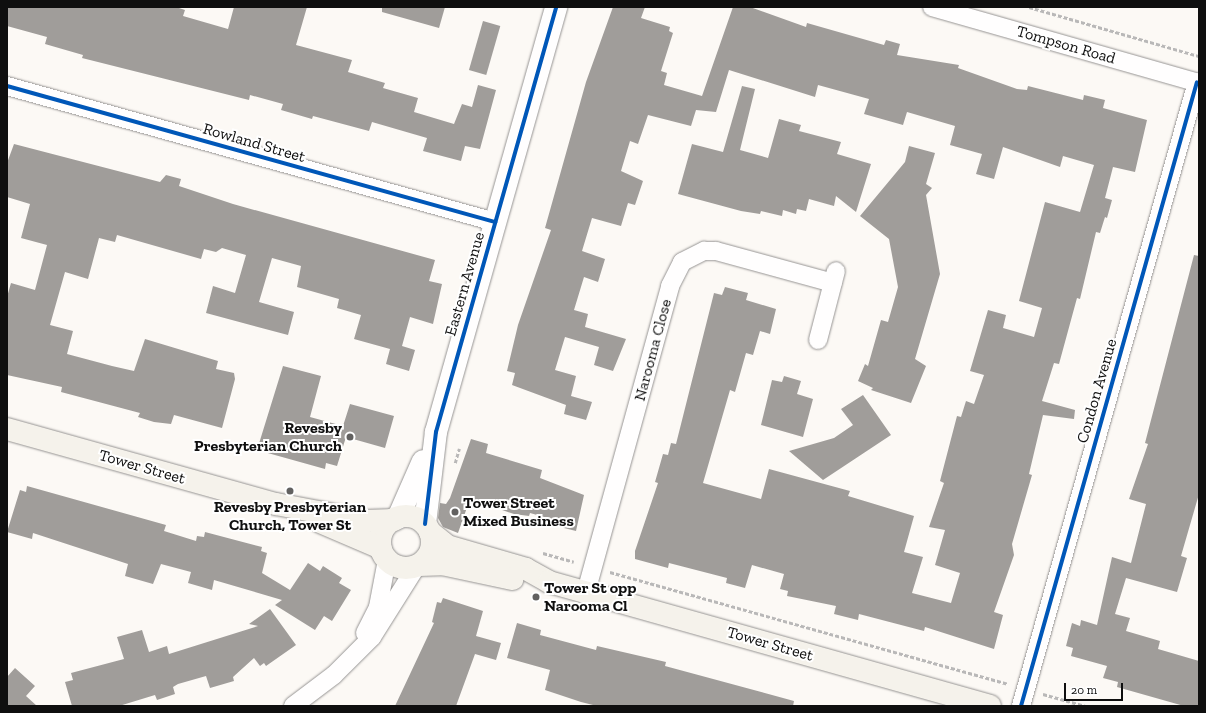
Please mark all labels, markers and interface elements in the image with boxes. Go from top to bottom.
street label: Tompson Road [1014,22,1118,68]
street label: Rowland Street [201,119,307,167]
street label: Eastern Avenue [441,230,489,338]
street label: Narooma Close [630,297,676,403]
street label: Condon Avenue [1073,336,1121,446]
place label: Revesby Presbyterian Church [194,418,342,456]
marker: Revesby Presbyterian Church [345,432,355,442]
street label: Tower Street [97,445,187,489]
marker: Revesby Presbyterian Church, Tower St [285,486,295,496]
place label: Tower Street Mixed Business [463,493,574,531]
place label: Revesby Presbyterian Church, Tower St [213,497,367,535]
marker: Tower Street Mixed Business [450,507,460,517]
place label: Tower St opp Narooma Cl [544,578,637,616]
marker: Tower St opp Narooma Cl [531,592,541,602]
street label: Tower Street [725,622,815,666]
scale bar [1066,675,1125,701]
text: 20 m [1071,683,1097,697]

